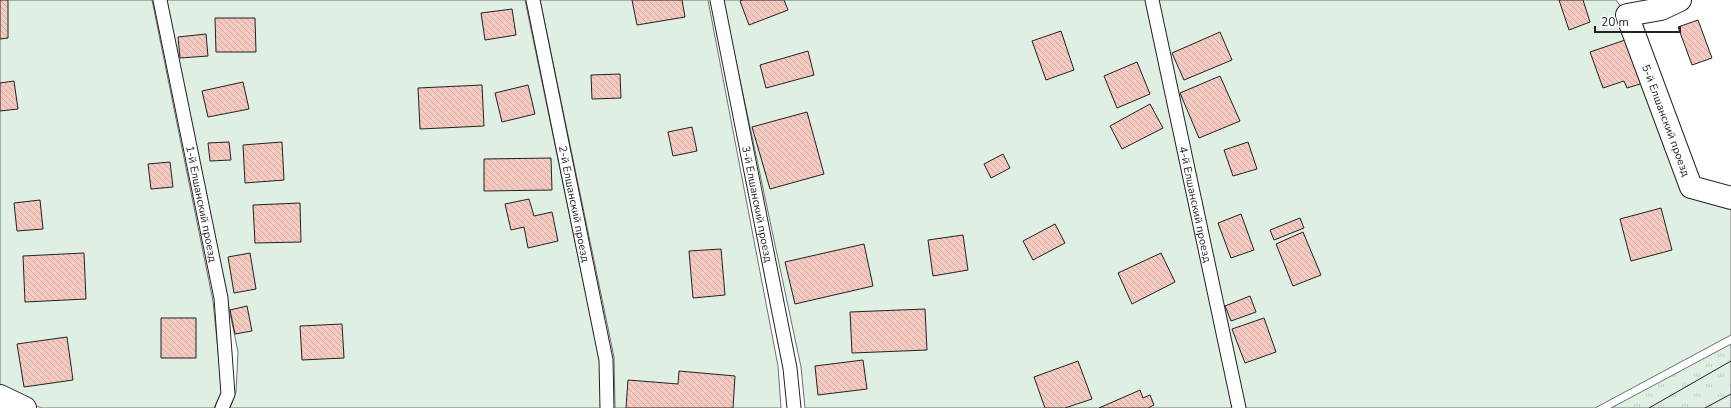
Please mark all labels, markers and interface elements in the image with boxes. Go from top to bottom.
scale bar [1595,8,1680,34]
text: 20 m [1601,14,1629,30]
street label: 5-й Елшанский проезд [1638,62,1694,179]
street label: 1-й Елшанский проезд [182,144,221,264]
street label: 2-й Елшанский проезд [555,144,593,264]
street label: 3-й Елшанский проезд [738,145,776,264]
street label: 4-й Елшанский проезд [1175,145,1215,264]

